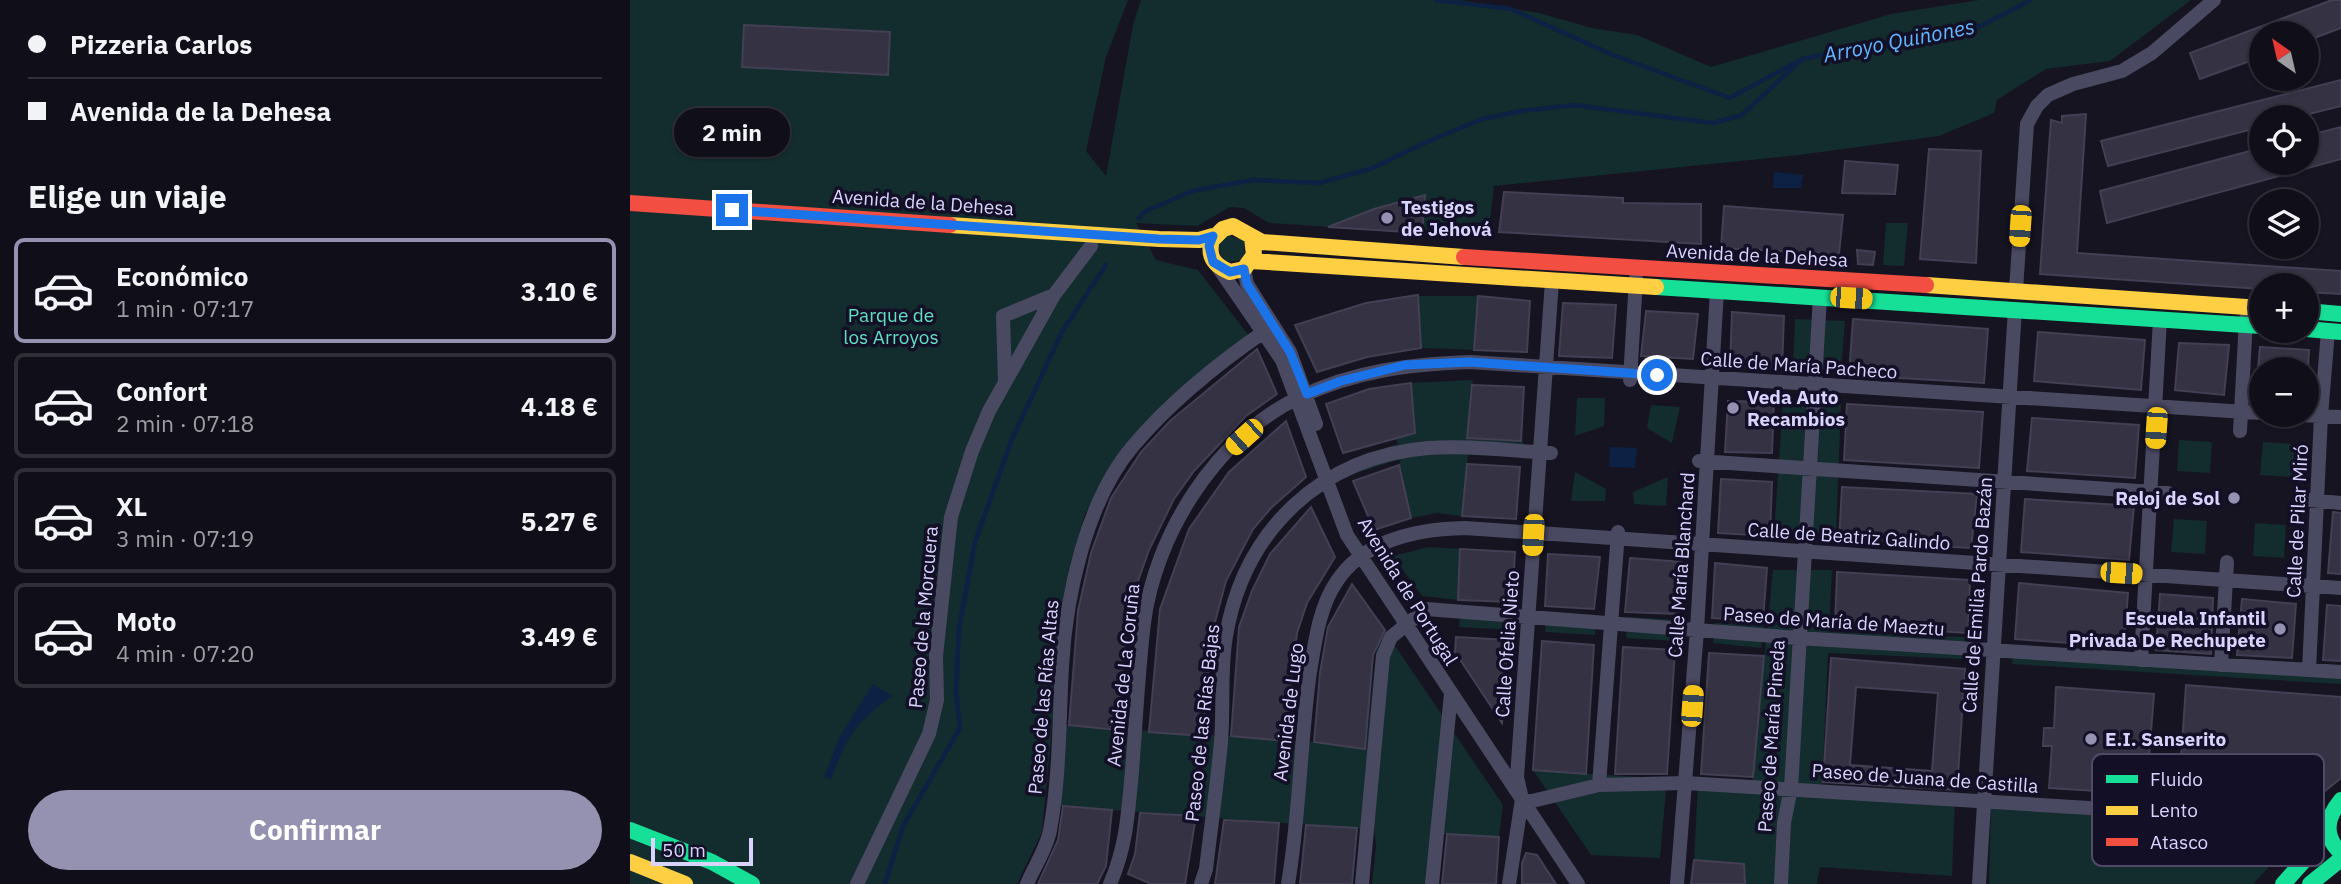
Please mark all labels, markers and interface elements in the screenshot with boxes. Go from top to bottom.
water label: Arroyo Quiñones [1820,12,1977,69]
north arrow [2249,21,2319,91]
map controls [2249,21,2319,427]
text: Pizzeria Carlos [70,27,252,61]
text: Avenida de la Dehesa [70,94,331,128]
button: locate [2249,105,2319,175]
callout: 2 min [674,108,790,158]
text: 2 min [702,117,762,147]
text: Elige un viaje [28,175,227,217]
street label: Avenida de la Dehesa [831,184,1015,220]
button: layers [2249,189,2319,259]
route end [716,194,748,226]
place label: Testigos de Jehová [1401,195,1492,241]
car [2009,204,2032,248]
marker: Testigos de Jehová [1379,210,1395,226]
street label: Avenida de la Dehesa [1665,238,1849,272]
icon: car [32,259,95,322]
text: Económico [116,259,248,293]
button: + [2249,273,2319,343]
text: 3.10 € [521,274,598,308]
car [1830,286,1873,310]
text: 1 min · 07:17 [116,293,254,323]
park label: Parque de los Arroyos [843,303,939,349]
street label: Calle de María Pacheco [1700,346,1898,384]
button: − [2249,357,2319,427]
route start [1641,359,1673,391]
icon: car [32,374,95,437]
text: Confort [116,374,208,408]
place label: Veda Auto Recambios [1747,385,1845,431]
text: 4.18 € [521,389,598,423]
marker: Veda Auto Recambios [1725,400,1741,416]
car [2145,406,2168,450]
text: 2 min · 07:18 [116,408,254,438]
car [1222,415,1267,459]
street label: Calle de Pilar Miró [2281,444,2313,598]
street label: Calle María Blanchard [1663,471,1699,659]
street label: Calle de Emilia Pardo Bazán [1957,476,1997,714]
place label: Reloj de Sol [2115,486,2220,510]
icon: car [32,489,95,552]
text: XL [116,489,147,523]
marker: Reloj de Sol [2226,490,2242,506]
text: 5.27 € [521,504,598,538]
street label: Avenida de Portugal [1353,512,1463,670]
car [1522,513,1545,557]
street label: Calle de Beatriz Galindo [1747,517,1951,555]
text: 3 min · 07:19 [116,523,254,553]
street label: Paseo de la Morcuera [903,525,943,709]
car [2100,561,2143,585]
street label: Calle Ofelia Nieto [1490,570,1524,718]
street label: Avenida de La Coruña [1101,582,1145,768]
street label: Paseo de las Rías Altas [1023,599,1063,795]
street label: Paseo de María de Maeztu [1722,601,1946,641]
icon: car [32,604,95,667]
text: Moto [116,604,176,638]
place label: Escuela Infantil Privada De Rechupete [2069,606,2266,652]
text: 3.49 € [521,619,598,653]
marker: Escuela Infantil Privada De Rechupete [2272,621,2288,637]
street label: Paseo de las Rías Bajas [1180,623,1224,823]
text: 4 min · 07:20 [116,638,254,668]
street label: Paseo de María Pineda [1752,639,1790,833]
street label: Avenida de Lugo [1268,641,1308,783]
car [1681,684,1704,728]
place label: E.I. Sanserito [2105,727,2227,751]
marker: E.I. Sanserito [2083,731,2099,747]
legend [2092,754,2324,866]
street label: Paseo de Juana de Castilla [1811,758,2039,798]
text: Fluido [2150,767,2203,791]
button: Confirmar [28,790,602,870]
text: Lento [2150,798,2198,822]
text: Atasco [2150,830,2208,854]
scale bar [651,835,752,867]
text: 50 m [662,838,706,862]

